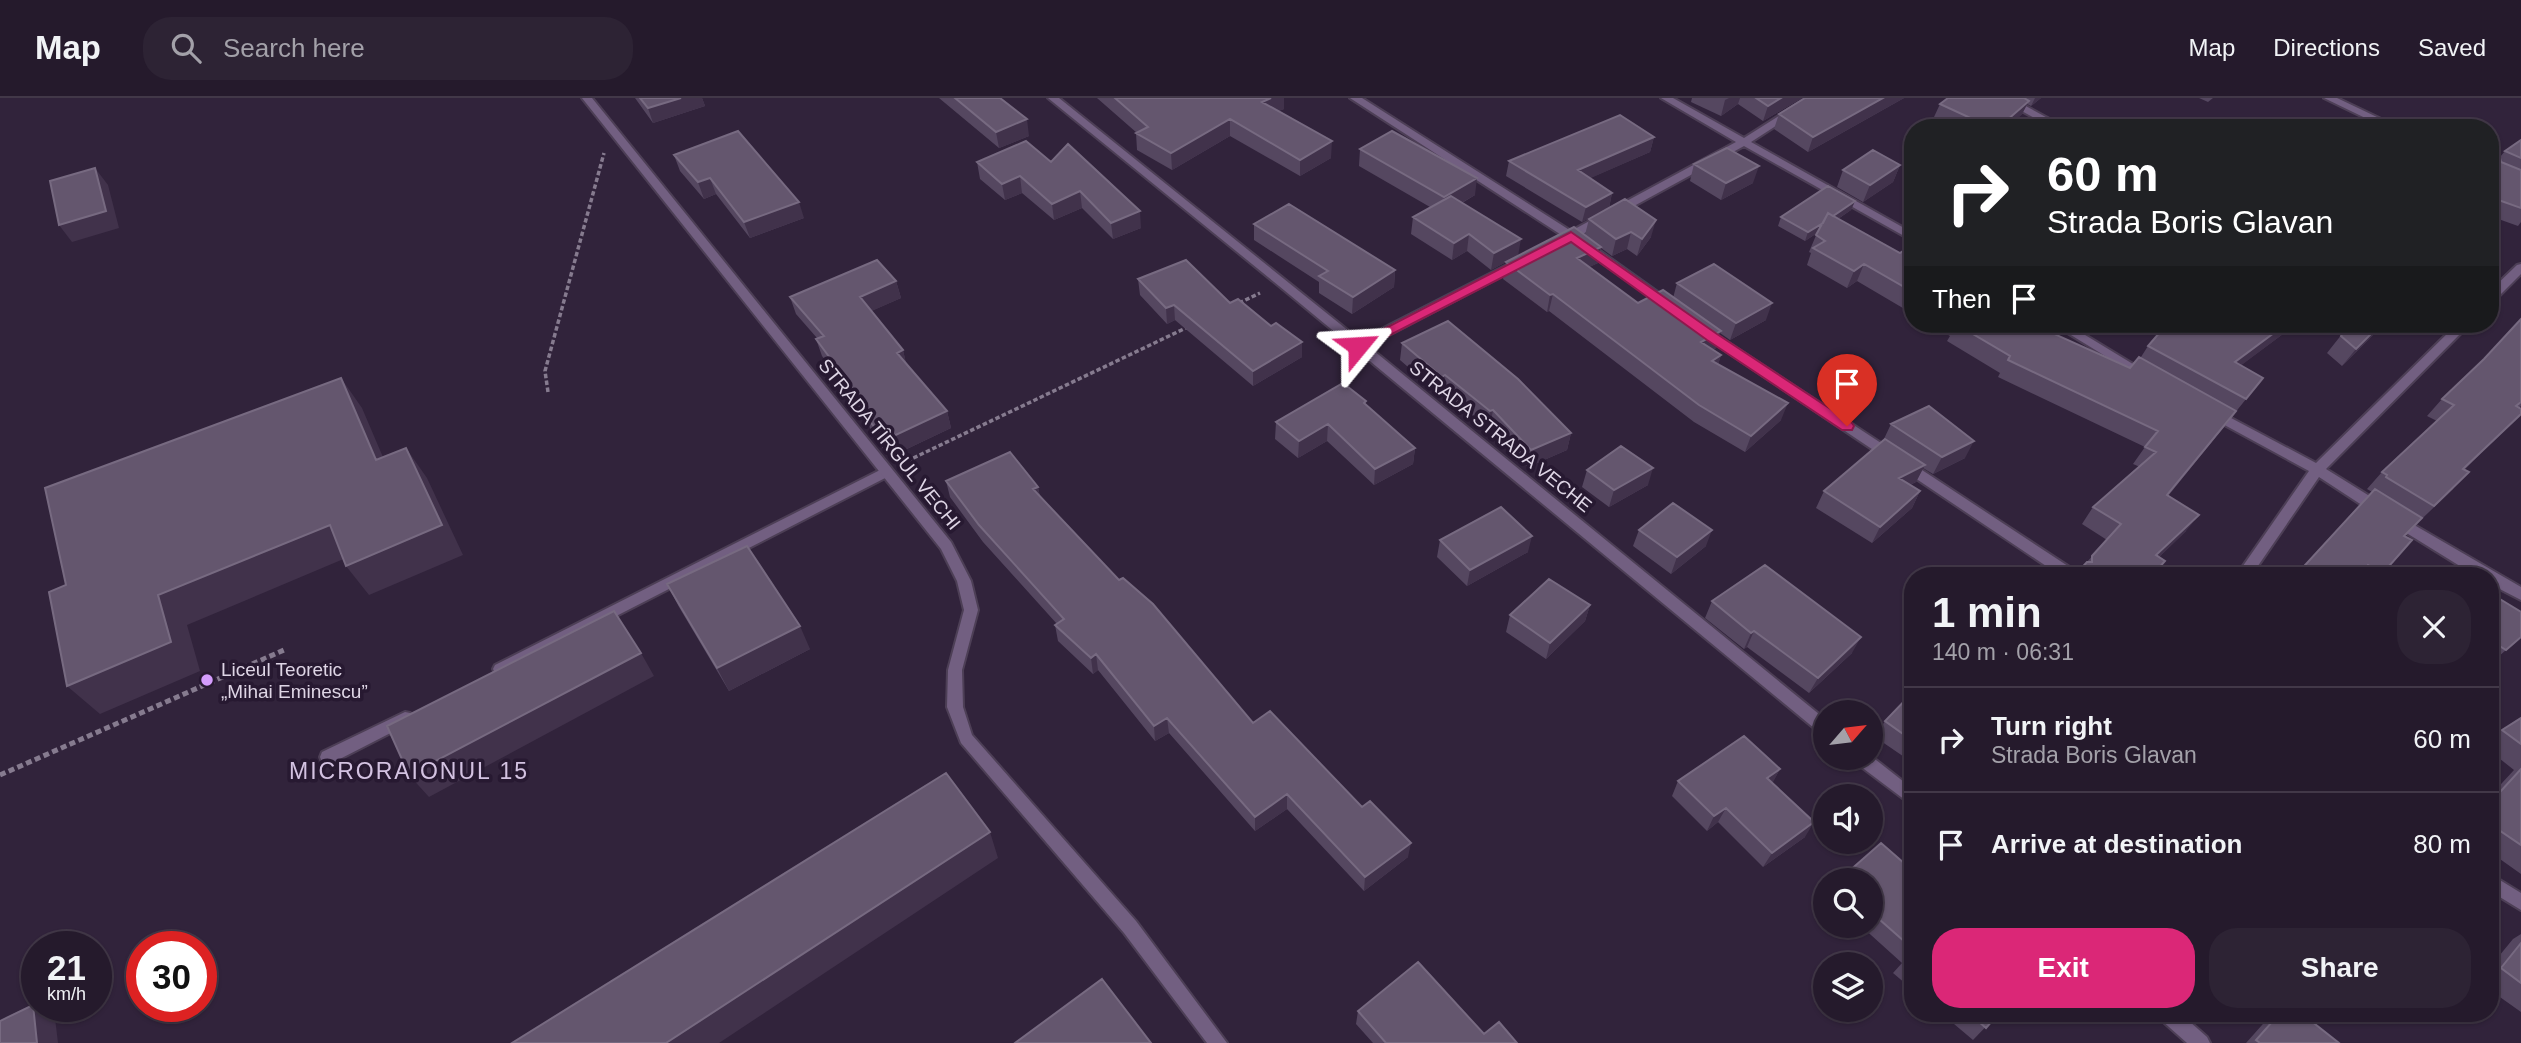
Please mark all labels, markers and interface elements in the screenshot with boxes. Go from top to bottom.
search box [143,17,633,80]
text: Map [35,29,101,66]
icon: search [167,29,205,67]
text: Search here [223,33,365,63]
text: Map [2189,34,2235,61]
text: Directions [2273,34,2380,61]
text: Saved [2418,34,2486,61]
icon: right [1932,147,2023,238]
text: 60 m [2047,147,2159,201]
text: Strada Boris Glavan [2047,204,2333,240]
icon: arrive [2005,280,2043,318]
text: Then [1932,284,1991,314]
position arrow [1321,309,1395,383]
pin [1817,354,1877,426]
street label: STRADA TÎRGUL VECHI [814,355,965,534]
street label: STRADA STRADA VECHE [1405,356,1596,516]
icon: arrive [1828,365,1866,403]
text: 1 min [1932,589,2042,636]
button: close [2397,590,2471,664]
text: 140 m · 06:31 [1932,639,2074,665]
place label: Liceul Teoretic „Mihai Eminescu” [221,659,368,702]
marker: Liceul Teoretic „Mihai Eminescu” [199,672,215,688]
north arrow [1813,700,1883,770]
map controls [1813,700,1883,1022]
text: Turn right [1991,711,2112,741]
icon: right [1932,721,1970,759]
text: 60 m [2413,724,2471,754]
text: Strada Boris Glavan [1991,742,2197,768]
district label: MICRORAIONUL 15 [289,758,529,784]
button: sound [1813,784,1883,854]
icon: arrive [1932,826,1970,864]
text: Arrive at destination [1991,829,2242,859]
text: 80 m [2413,829,2471,859]
button: search [1813,868,1883,938]
button: Exit [1932,928,2195,1008]
button: Share [2209,928,2471,1008]
speed limit sign: 30 [126,931,217,1022]
text: 21 [47,948,86,987]
button: layers [1813,952,1883,1022]
text: km/h [47,984,86,1004]

